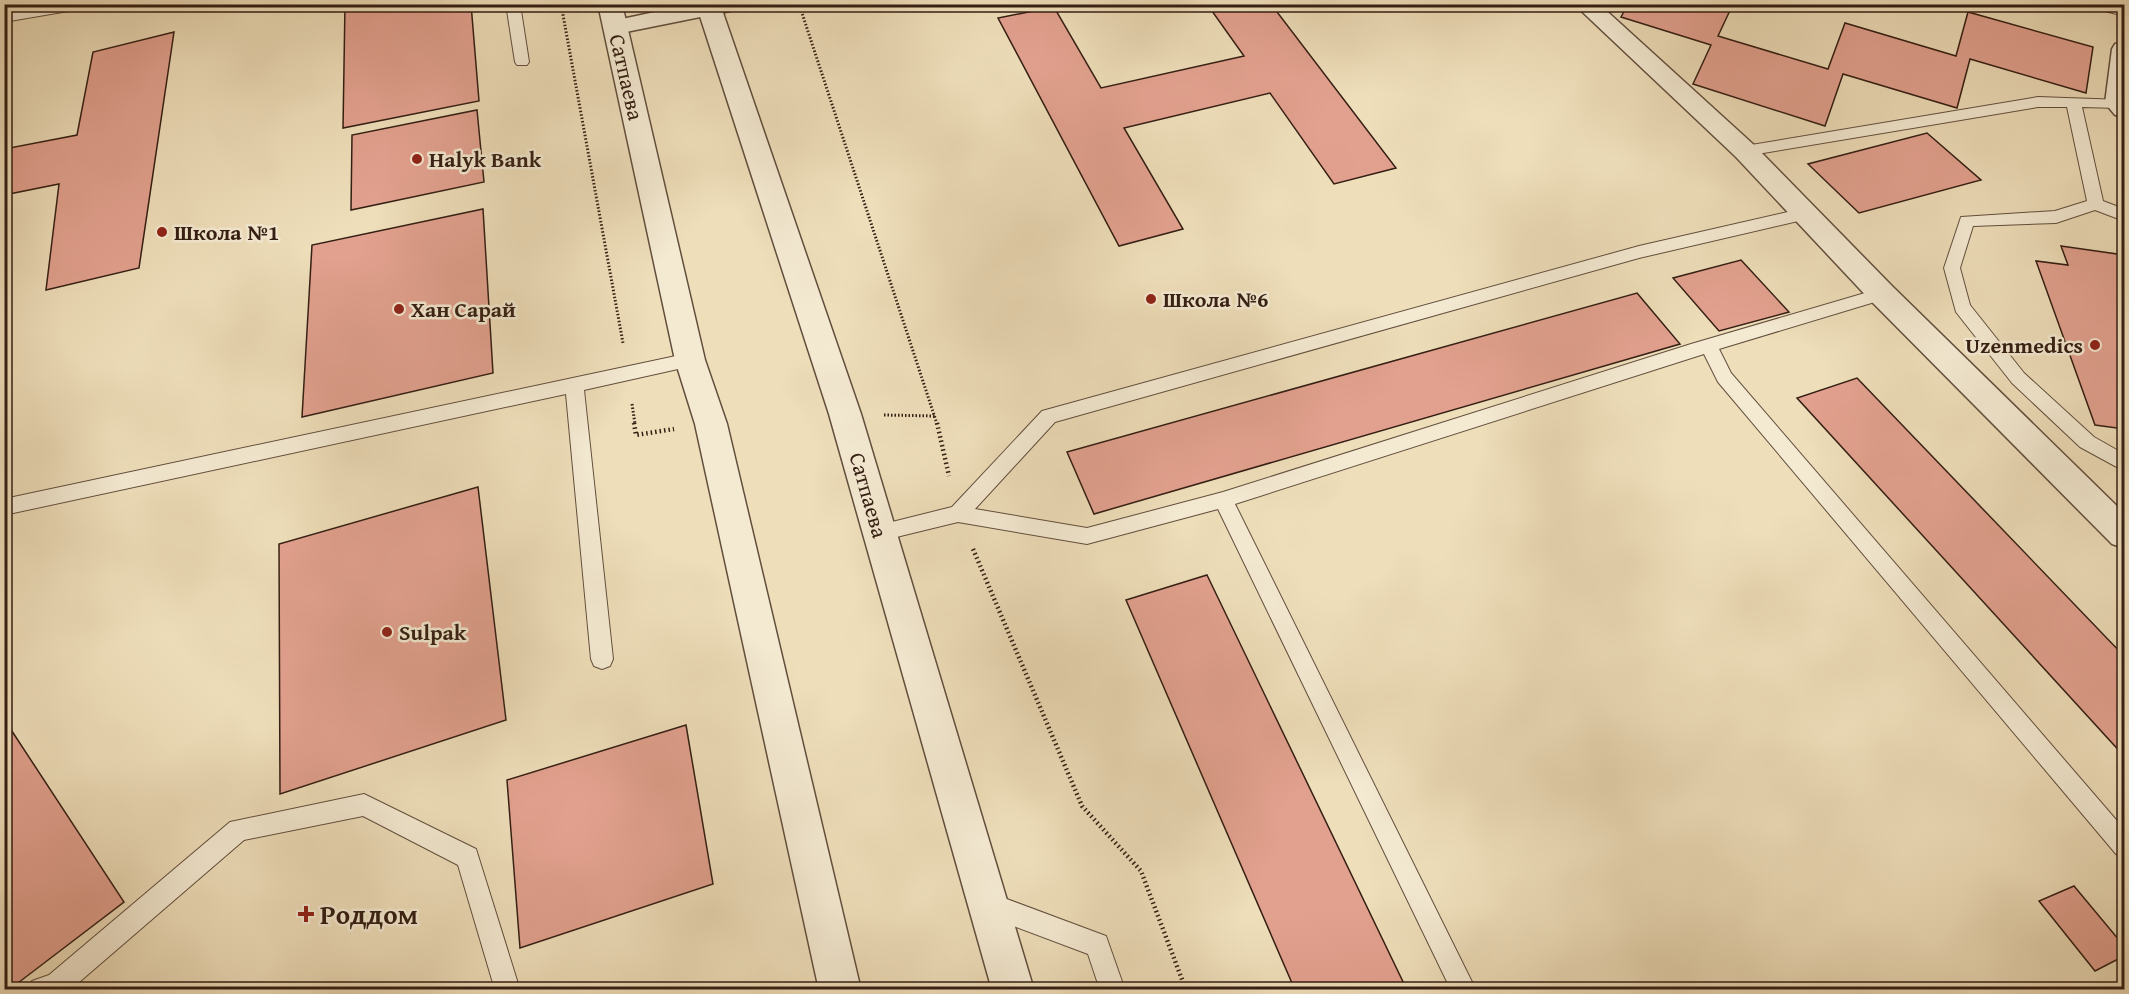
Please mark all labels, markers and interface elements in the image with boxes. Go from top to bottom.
street label: Сатпаева [602,31,653,124]
place label: Halyk Bank [429,143,542,175]
marker: Halyk Bank [410,152,424,166]
place label: Школа №1 [174,216,279,248]
marker: Школа №1 [155,225,169,239]
place label: Школа №6 [1163,283,1268,315]
marker: Школа №6 [1144,292,1158,306]
place label: Хан Сарай [411,293,516,325]
marker: Хан Сарай [392,302,406,316]
place label: Uzenmedics [1965,329,2083,361]
marker: Uzenmedics [2088,338,2102,352]
street label: Сатпаева [842,449,897,542]
place label: Sulpak [399,616,467,648]
marker: Sulpak [380,625,394,639]
place label: Роддом [320,894,418,934]
marker: Роддом [297,905,315,923]

